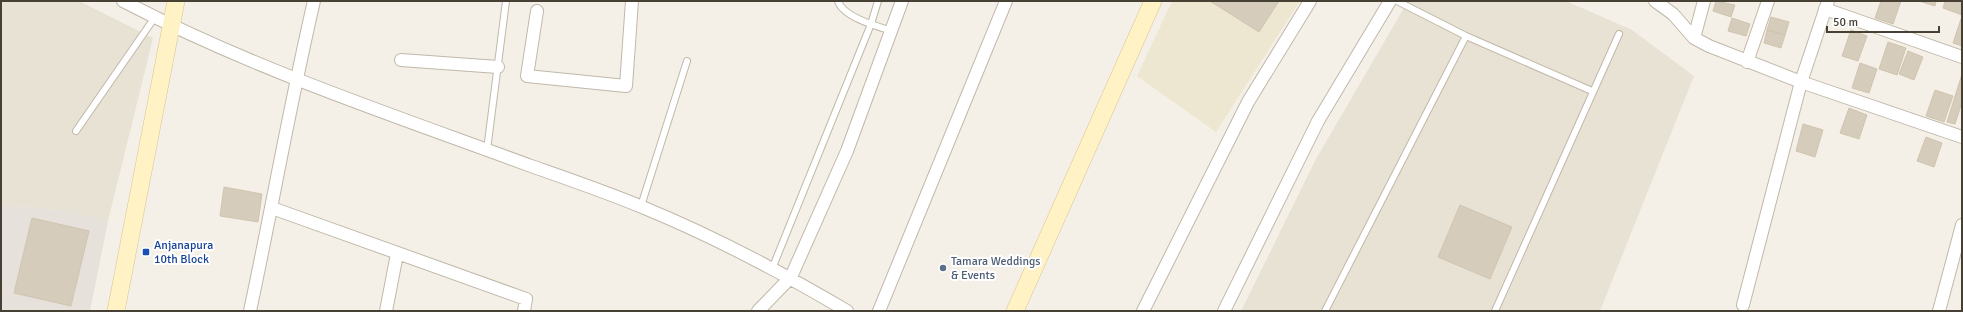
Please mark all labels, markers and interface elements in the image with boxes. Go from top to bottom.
scale bar [1827,8,1939,34]
text: 50 m [1833,15,1858,30]
place label: Anjanapura 10th Block [154,238,213,267]
marker: Anjanapura 10th Block [141,247,151,257]
place label: Tamara Weddings & Events [951,254,1041,283]
marker: Tamara Weddings & Events [938,263,948,273]

